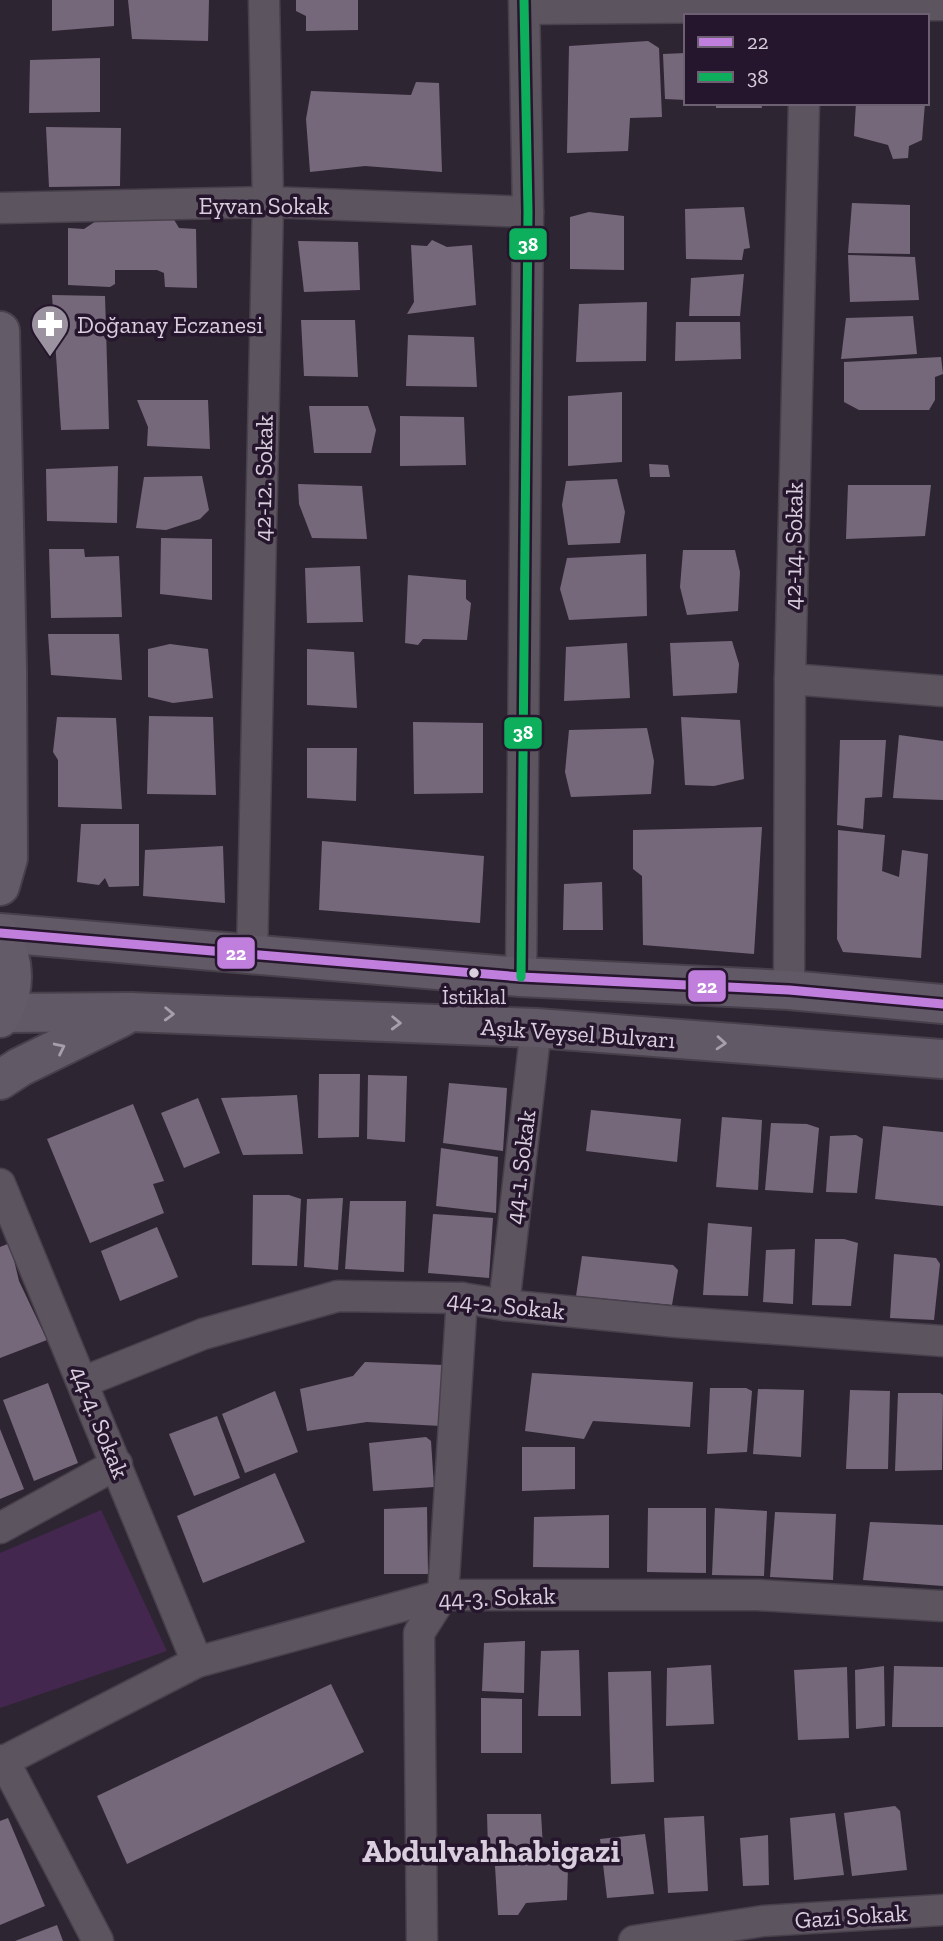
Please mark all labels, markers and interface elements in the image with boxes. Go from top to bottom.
legend [684,14,929,105]
text: 22 [747,29,769,54]
text: 38 [747,64,769,89]
street label: Eyvan Sokak [198,191,330,220]
line badge: 38 [508,227,548,261]
text: 38 [518,233,538,256]
pharmacy icon: Doğanay Eczanesi [29,303,71,358]
place label: Doğanay Eczanesi [77,310,263,339]
street label: 42-12. Sokak [247,414,279,542]
street label: 42-14. Sokak [777,481,809,610]
line badge: 38 [503,716,543,750]
text: 38 [513,721,533,744]
line badge: 22 [216,936,256,970]
text: 22 [226,942,246,965]
marker: İstiklal [467,966,481,980]
line badge: 22 [687,969,727,1003]
text: 22 [697,975,717,998]
place label: İstiklal [442,983,506,1010]
one-way arrow [164,1006,175,1021]
street label: Aşık Veysel Bulvarı [480,1012,677,1054]
one-way arrow [391,1015,402,1030]
one-way arrow [716,1035,727,1050]
one-way arrow [53,1042,65,1056]
street label: 44-1. Sokak [499,1108,541,1226]
street label: 44-2. Sokak [446,1284,567,1326]
street label: 44-4. Sokak [64,1361,136,1483]
street label: 44-3. Sokak [438,1580,557,1614]
district label: Abdulvahhabigazi [362,1832,620,1870]
street label: Gazi Sokak [794,1898,909,1934]

